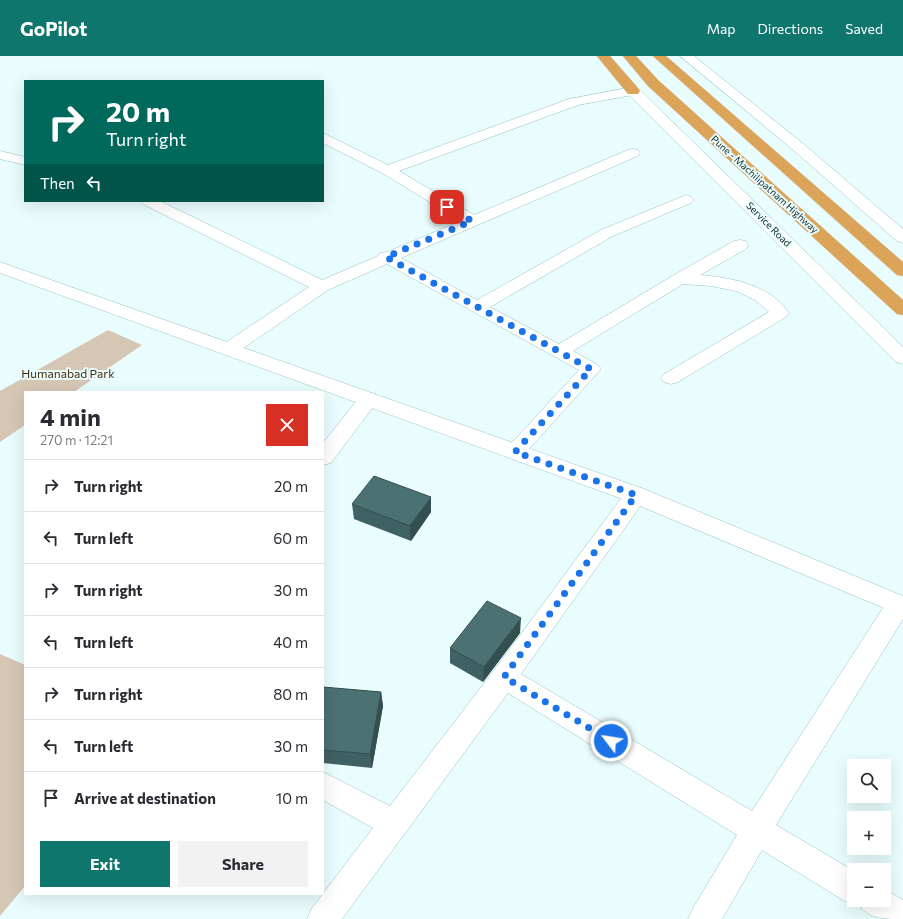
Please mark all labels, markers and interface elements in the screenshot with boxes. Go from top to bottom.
text: GoPilot [20,17,87,40]
text: Map [707,20,736,37]
text: Directions [758,20,823,37]
text: Saved [845,20,883,37]
text: 20 m [106,94,170,128]
icon: right [40,96,92,148]
text: Turn right [106,128,186,150]
street label: Pune - Machilipatnam Highway [709,133,821,235]
icon: left [83,172,105,194]
text: Then [40,174,75,192]
pin [430,190,464,224]
icon: arrive [436,196,458,218]
street label: Service Road [744,199,794,249]
park label: Humanabad Park [21,366,115,380]
text: 4 min [40,402,101,431]
button: close [266,404,308,446]
text: 270 m · 12:21 [40,432,113,448]
icon: right [40,475,62,497]
text: Turn right [74,477,143,495]
text: 20 m [274,477,308,495]
icon: left [40,527,62,549]
text: Turn left [74,529,133,547]
text: 60 m [273,529,308,547]
icon: right [40,579,62,601]
text: Turn right [74,581,143,599]
text: 30 m [274,581,308,599]
icon: left [40,631,62,653]
text: Turn left [74,633,133,651]
text: 40 m [273,633,308,651]
icon: right [40,683,62,705]
text: Turn right [74,685,143,703]
text: 80 m [273,685,308,703]
position arrow [590,720,632,762]
icon: left [40,735,62,757]
text: Turn left [74,737,133,755]
text: 30 m [274,737,308,755]
map controls [847,759,891,907]
button: search [847,759,891,803]
icon: arrive [40,787,62,809]
text: Arrive at destination [74,789,216,807]
text: 10 m [276,789,308,807]
button: + [847,811,891,855]
button: Exit [40,841,170,887]
button: Share [178,841,308,887]
button: − [847,863,891,907]

